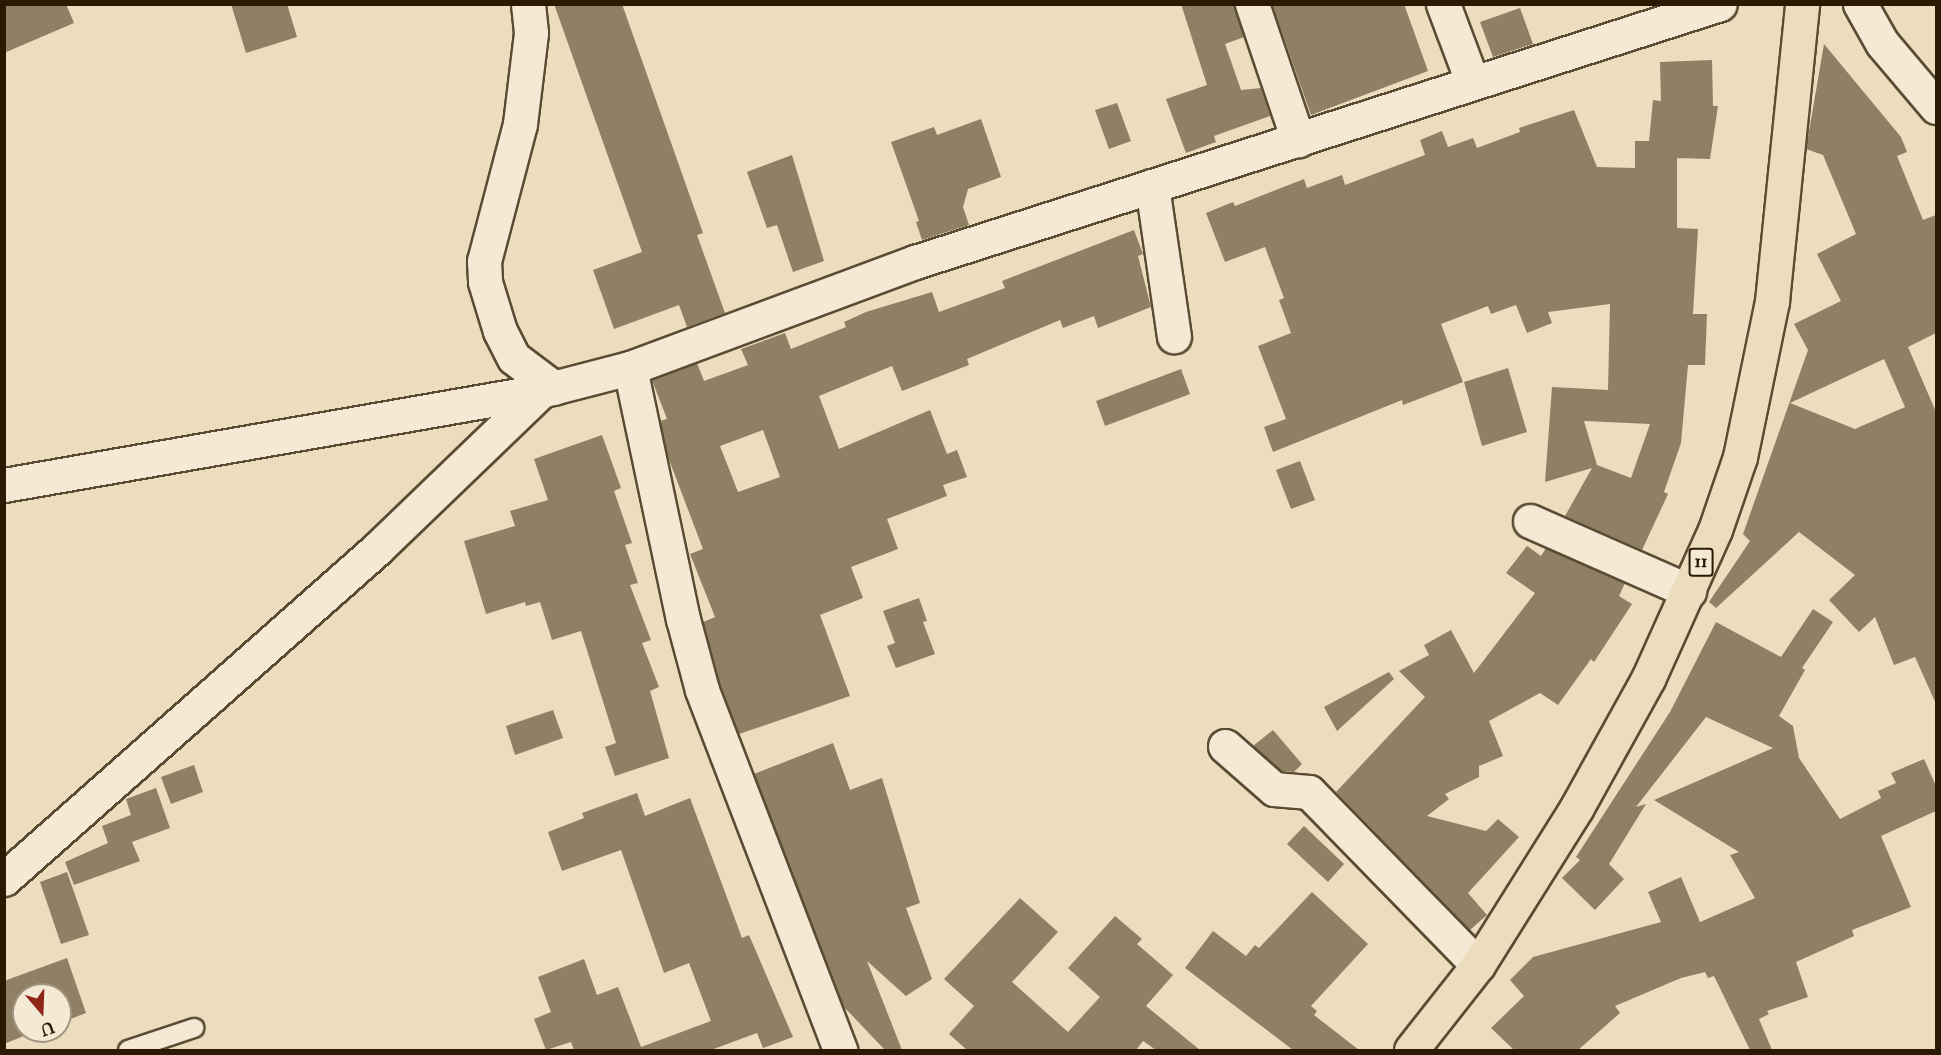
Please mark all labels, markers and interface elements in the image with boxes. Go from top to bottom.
road number: 11 [1688,547,1714,577]
north arrow [12,983,72,1043]
text: U [38,1016,57,1040]

